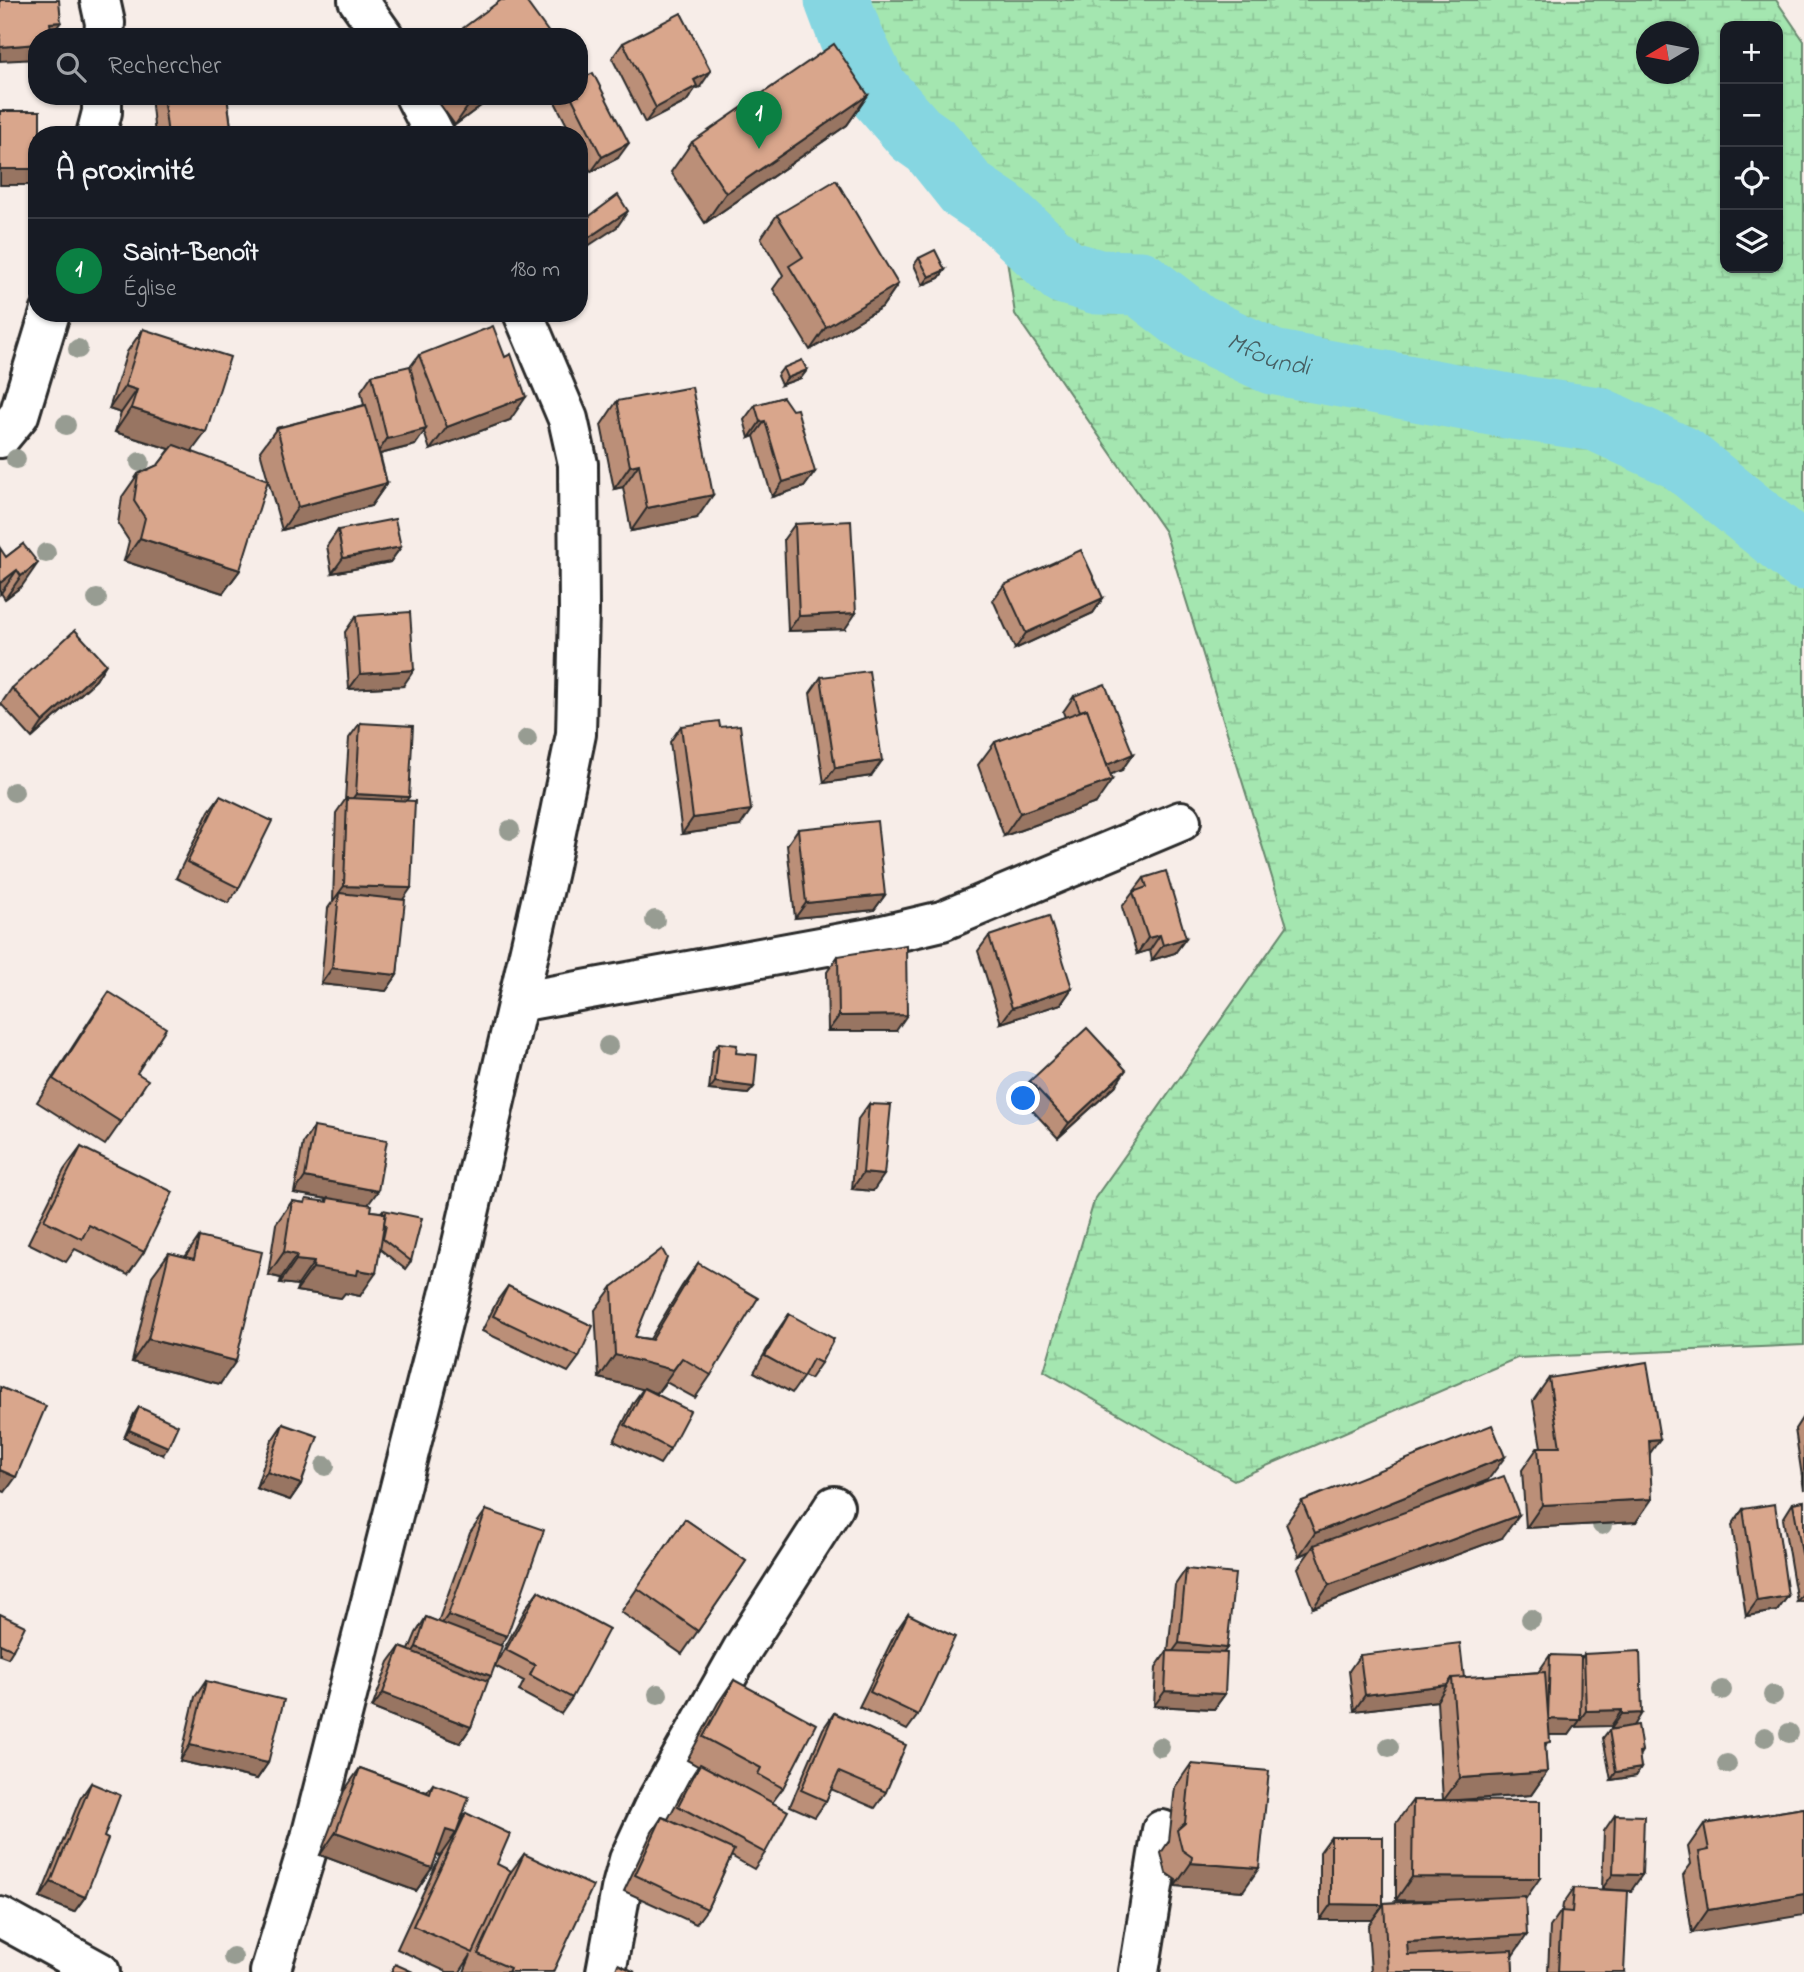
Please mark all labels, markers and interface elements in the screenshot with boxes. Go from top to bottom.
north arrow [1636,21,1699,84]
map controls [1720,21,1783,273]
button: + [1720,21,1783,84]
search box [28,28,588,105]
icon: search [52,48,90,86]
text: Rechercher [108,48,221,86]
button: − [1720,84,1783,147]
pin: 1 [736,91,782,149]
button: locate [1720,147,1783,210]
text: À proximité [56,150,194,194]
button: layers [1720,210,1783,273]
text: Saint-Benoît [123,235,259,273]
text: 1 [75,254,83,287]
text: 180 m [511,254,560,287]
text: Église [123,273,176,306]
water label: Mfoundi [1220,324,1315,388]
your location [1006,1081,1040,1115]

